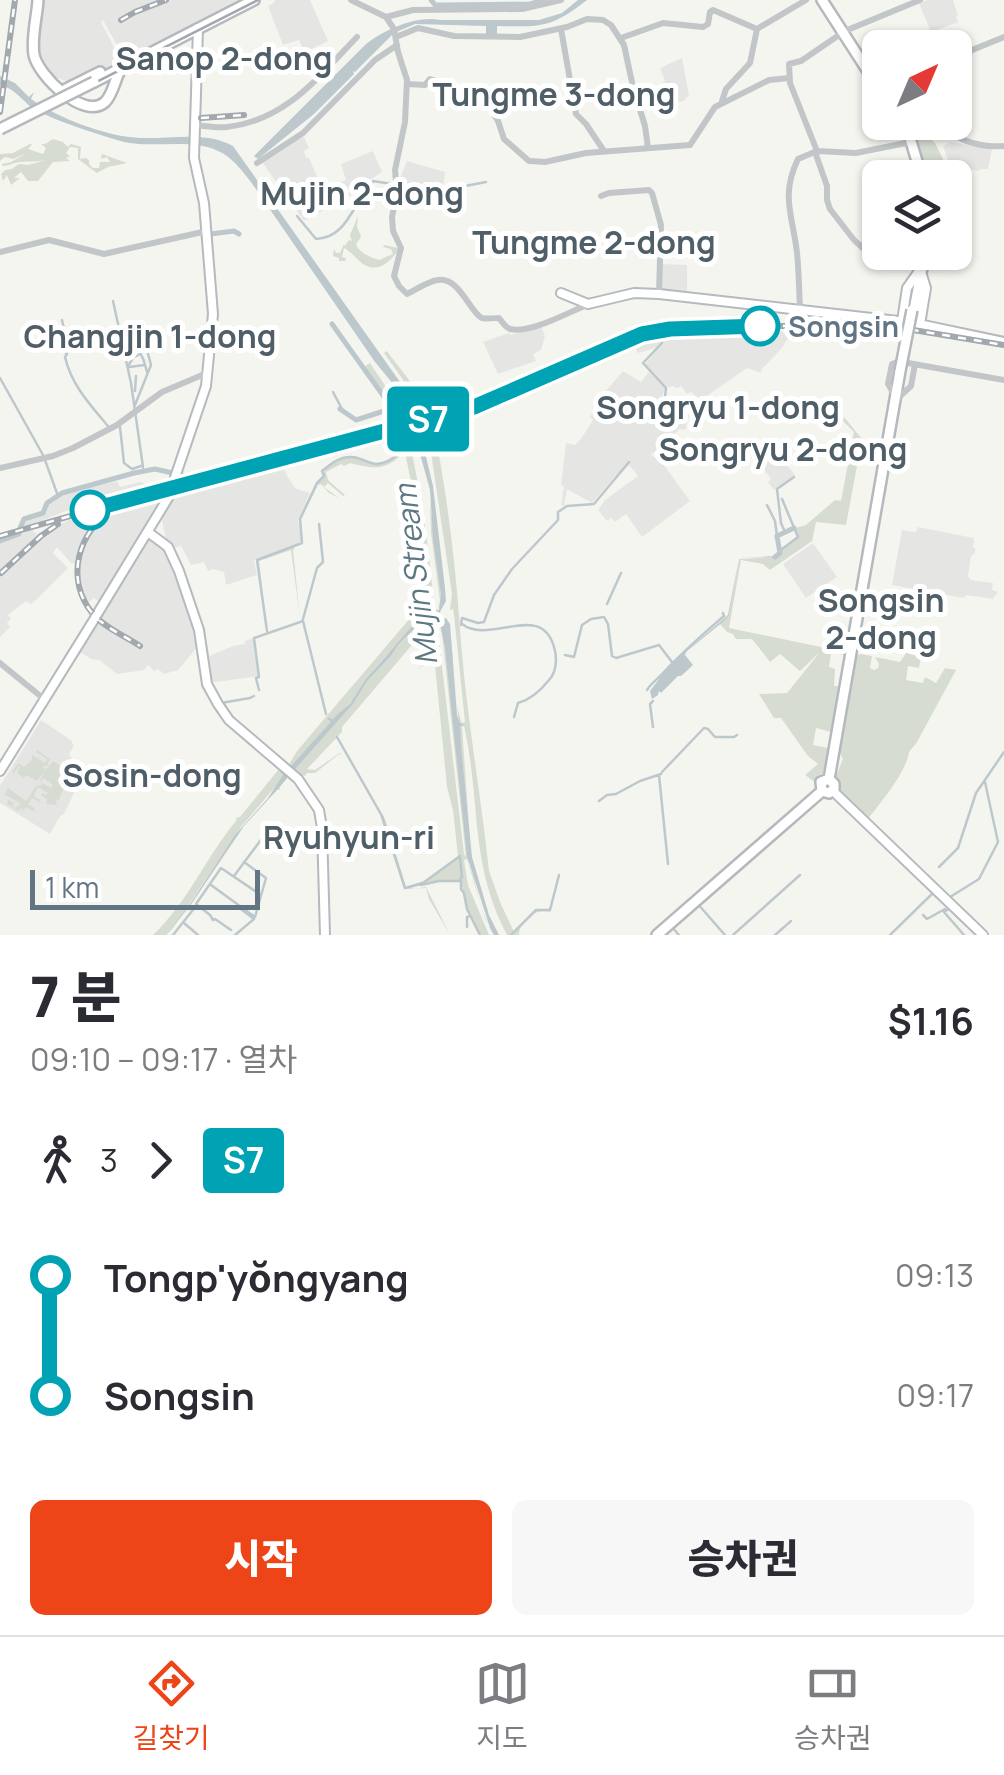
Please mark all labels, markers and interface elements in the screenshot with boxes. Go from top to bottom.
north arrow [862,30,972,140]
map controls [862,30,972,270]
district label: Sanop 2-dong [116,36,332,80]
district label: Tungme 3-dong [432,72,676,116]
button: layers [862,160,972,270]
district label: Mujin 2-dong [260,171,464,215]
district label: Tungme 2-dong [472,220,716,264]
marker: Songsin [741,307,779,345]
place label: Songsin [788,307,899,345]
district label: Changjin 1-dong [23,314,277,358]
district label: Songryu 1-dong [596,385,840,429]
line badge: S7 [383,386,473,452]
text: S7 [407,395,449,443]
district label: Songryu 2-dong [659,427,907,471]
water label: Mujin Stream [383,480,446,668]
unlabelled marker [71,491,109,529]
district label: Songsin 2-dong [818,578,944,659]
district label: Sosin-dong [62,753,242,797]
district label: Ryuhyun-ri [263,815,435,859]
scale bar [30,865,260,910]
text: 1 km [45,868,99,906]
text: 7 분 [30,958,122,1034]
text: $1.16 [888,994,974,1046]
text: 09:10 – 09:17 · 열차 [30,1037,297,1081]
icon: walk [30,1133,85,1188]
icon: forward [133,1133,188,1188]
text: S7 [223,1136,264,1184]
text: 3 [100,1138,118,1182]
text: Tongp'yŏngyang [104,1251,409,1303]
text: 09:13 [895,1253,974,1297]
text: Songsin [104,1369,255,1421]
text: 09:17 [897,1373,974,1417]
button: 시작 [30,1500,492,1615]
button: 승차권 [512,1500,974,1615]
tab: 길찾기 [132,1656,210,1756]
tab: 지도 [475,1656,530,1756]
tab: 승차권 [794,1656,872,1756]

